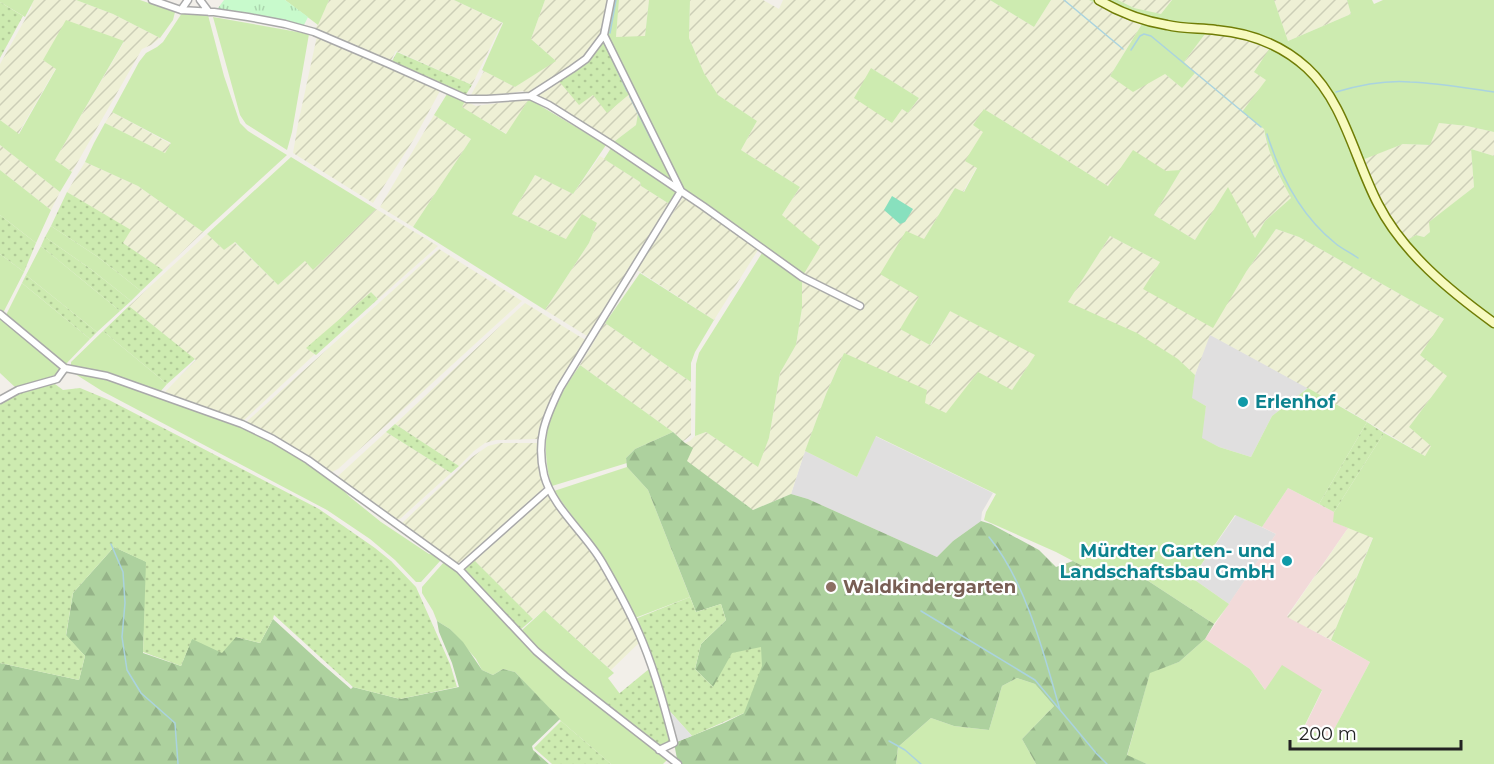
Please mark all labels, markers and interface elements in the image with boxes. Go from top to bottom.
place label: Erlenhof [1255,391,1336,413]
marker: Erlenhof [1236,395,1250,409]
place label: Mürdter Garten- und Landschaftsbau GmbH [1059,540,1275,583]
marker: Mürdter Garten- und Landschaftsbau GmbH [1280,554,1294,568]
place label: Waldkindergarten [843,576,1016,598]
marker: Waldkindergarten [824,580,838,594]
scale bar [1290,713,1461,751]
text: 200 m [1299,723,1357,745]

